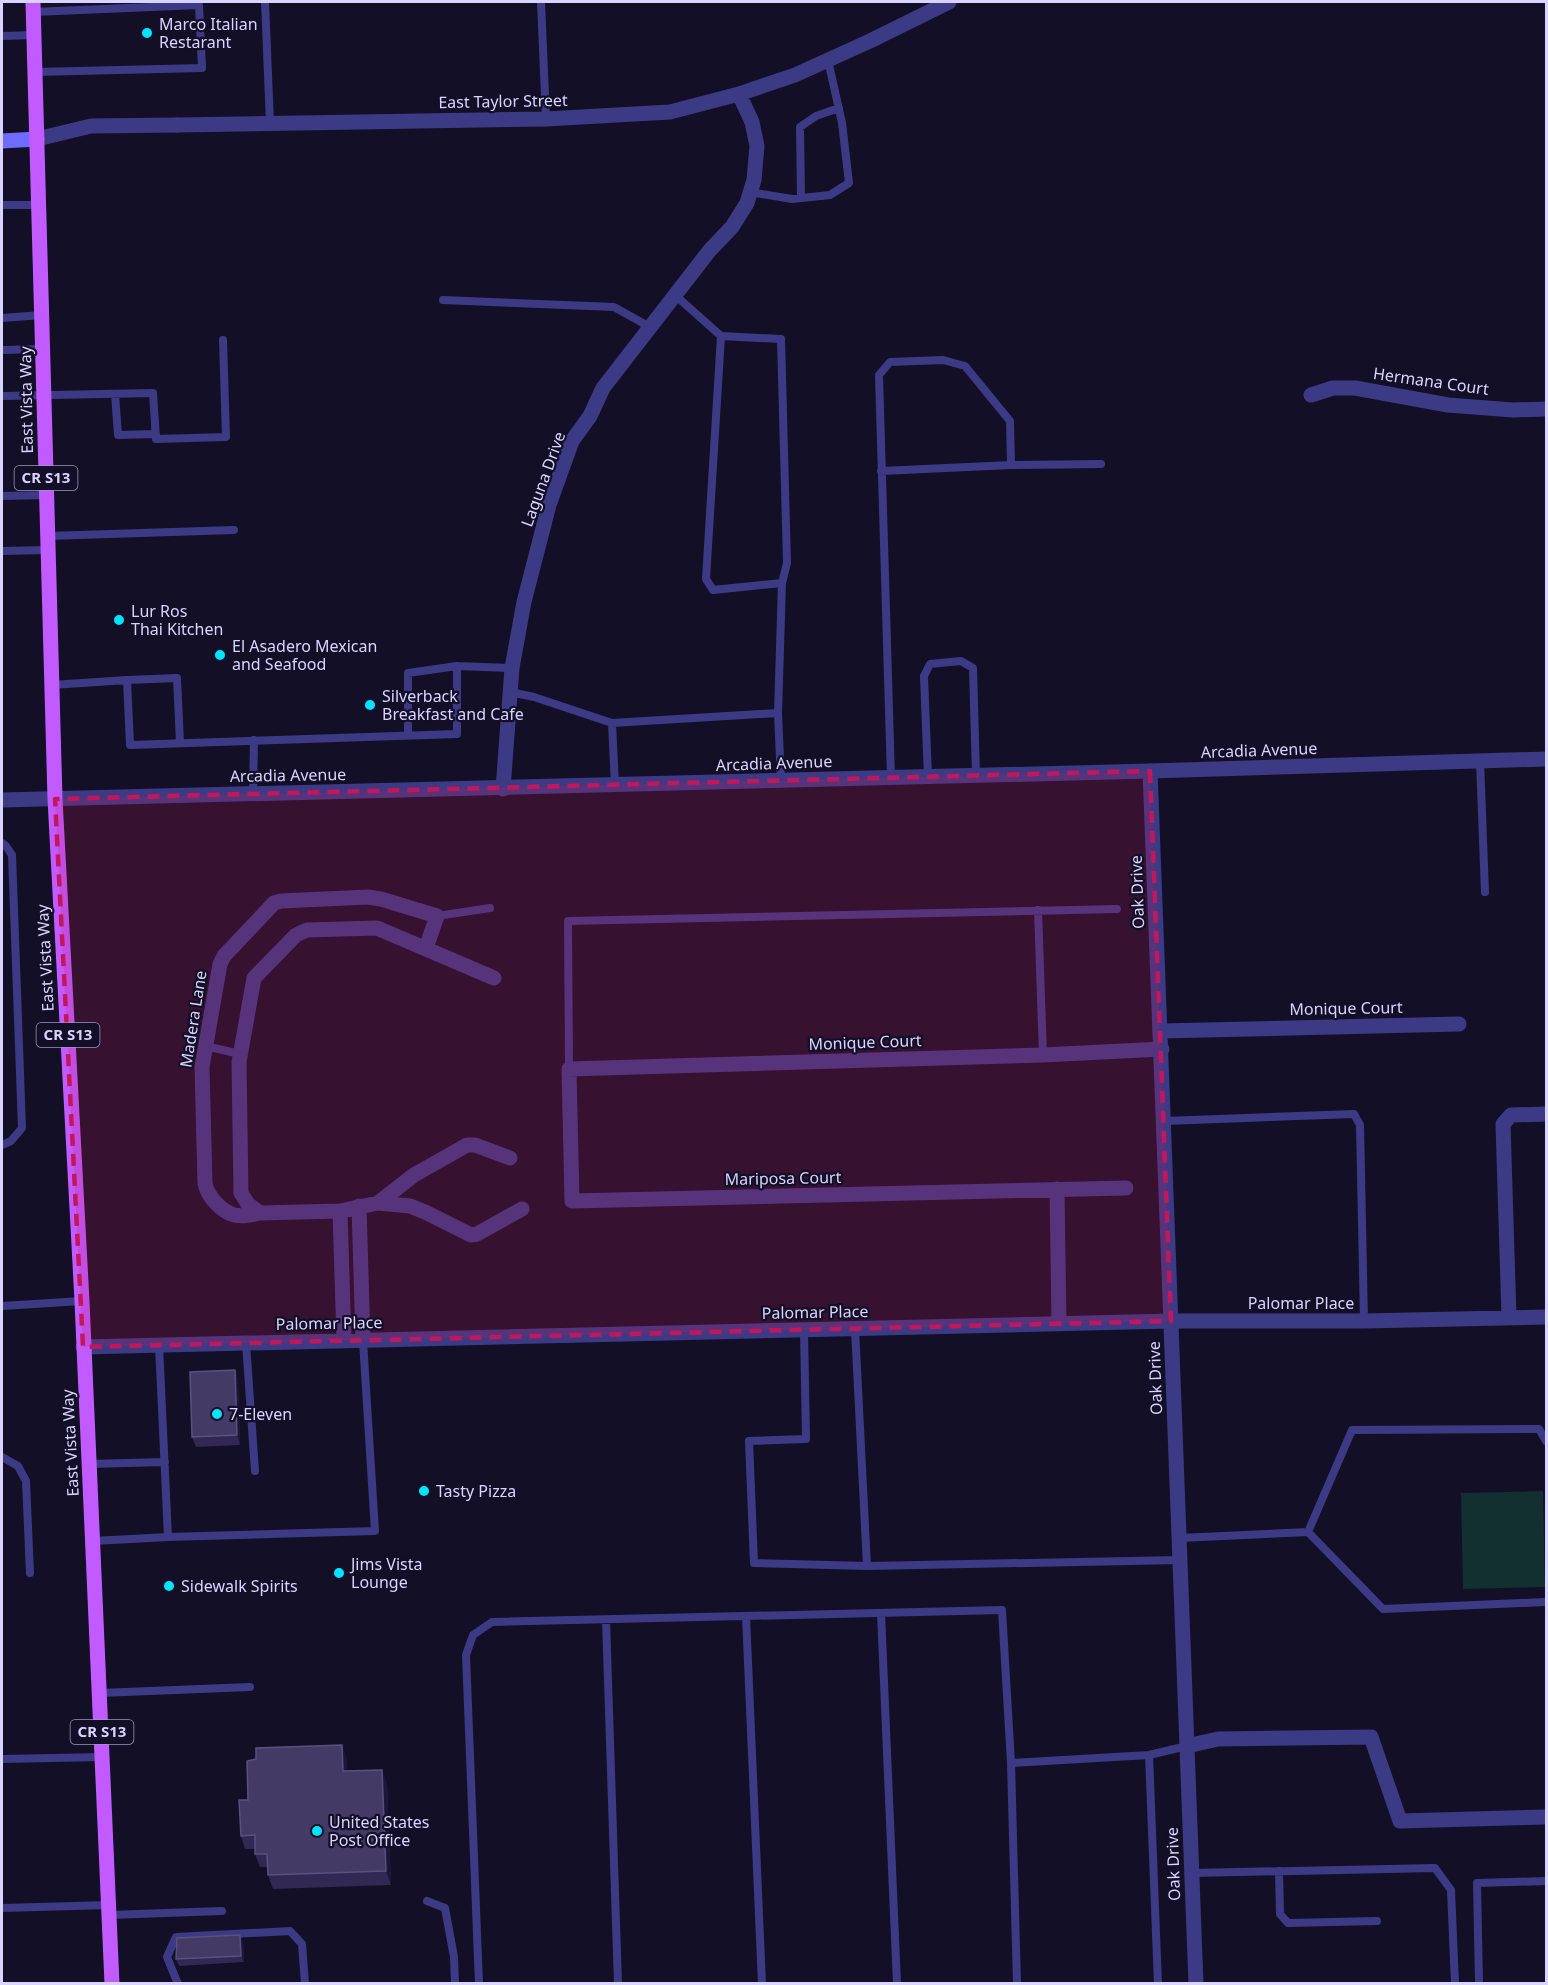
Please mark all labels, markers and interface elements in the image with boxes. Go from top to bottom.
place label: Marco Italian Restarant [159,13,258,53]
marker: Marco Italian Restarant [140,26,154,40]
street label: East Taylor Street [438,89,568,113]
street label: East Vista Way [14,345,38,454]
street label: Hermana Court [1372,362,1490,400]
street label: Laguna Drive [516,428,570,530]
road number: CR S13 [15,466,78,490]
place label: Lur Ros Thai Kitchen [131,600,223,640]
marker: Lur Ros Thai Kitchen [112,613,126,627]
place label: El Asadero Mexican and Seafood [232,635,377,675]
marker: El Asadero Mexican and Seafood [213,648,227,662]
place label: Silverback Breakfast and Cafe [382,685,524,725]
marker: Silverback Breakfast and Cafe [363,698,377,712]
street label: Arcadia Avenue [1200,737,1318,763]
street label: Arcadia Avenue [715,750,833,776]
street label: Arcadia Avenue [230,763,346,787]
street label: Oak Drive [1125,855,1149,929]
street label: East Vista Way [31,903,59,1012]
street label: Madera Lane [174,969,212,1069]
street label: Monique Court [1289,996,1403,1020]
road number: CR S13 [36,1023,100,1047]
street label: Monique Court [808,1029,922,1055]
street label: Mariposa Court [725,1166,842,1190]
street label: Palomar Place [1248,1292,1354,1314]
street label: Palomar Place [761,1300,869,1324]
street label: Palomar Place [275,1311,383,1335]
street label: Oak Drive [1143,1341,1167,1415]
street label: East Vista Way [56,1388,84,1497]
place label: 7-Eleven [229,1403,292,1425]
marker: 7-Eleven [210,1407,224,1421]
place label: Tasty Pizza [436,1480,516,1502]
marker: Tasty Pizza [417,1484,431,1498]
place label: Jims Vista Lounge [349,1553,422,1593]
marker: Jims Vista Lounge [332,1566,346,1580]
place label: Sidewalk Spirits [181,1575,298,1597]
marker: Sidewalk Spirits [162,1579,176,1593]
road number: CR S13 [70,1720,134,1744]
place label: United States Post Office [329,1811,430,1851]
marker: United States Post Office [310,1824,324,1838]
street label: Oak Drive [1161,1827,1185,1901]

